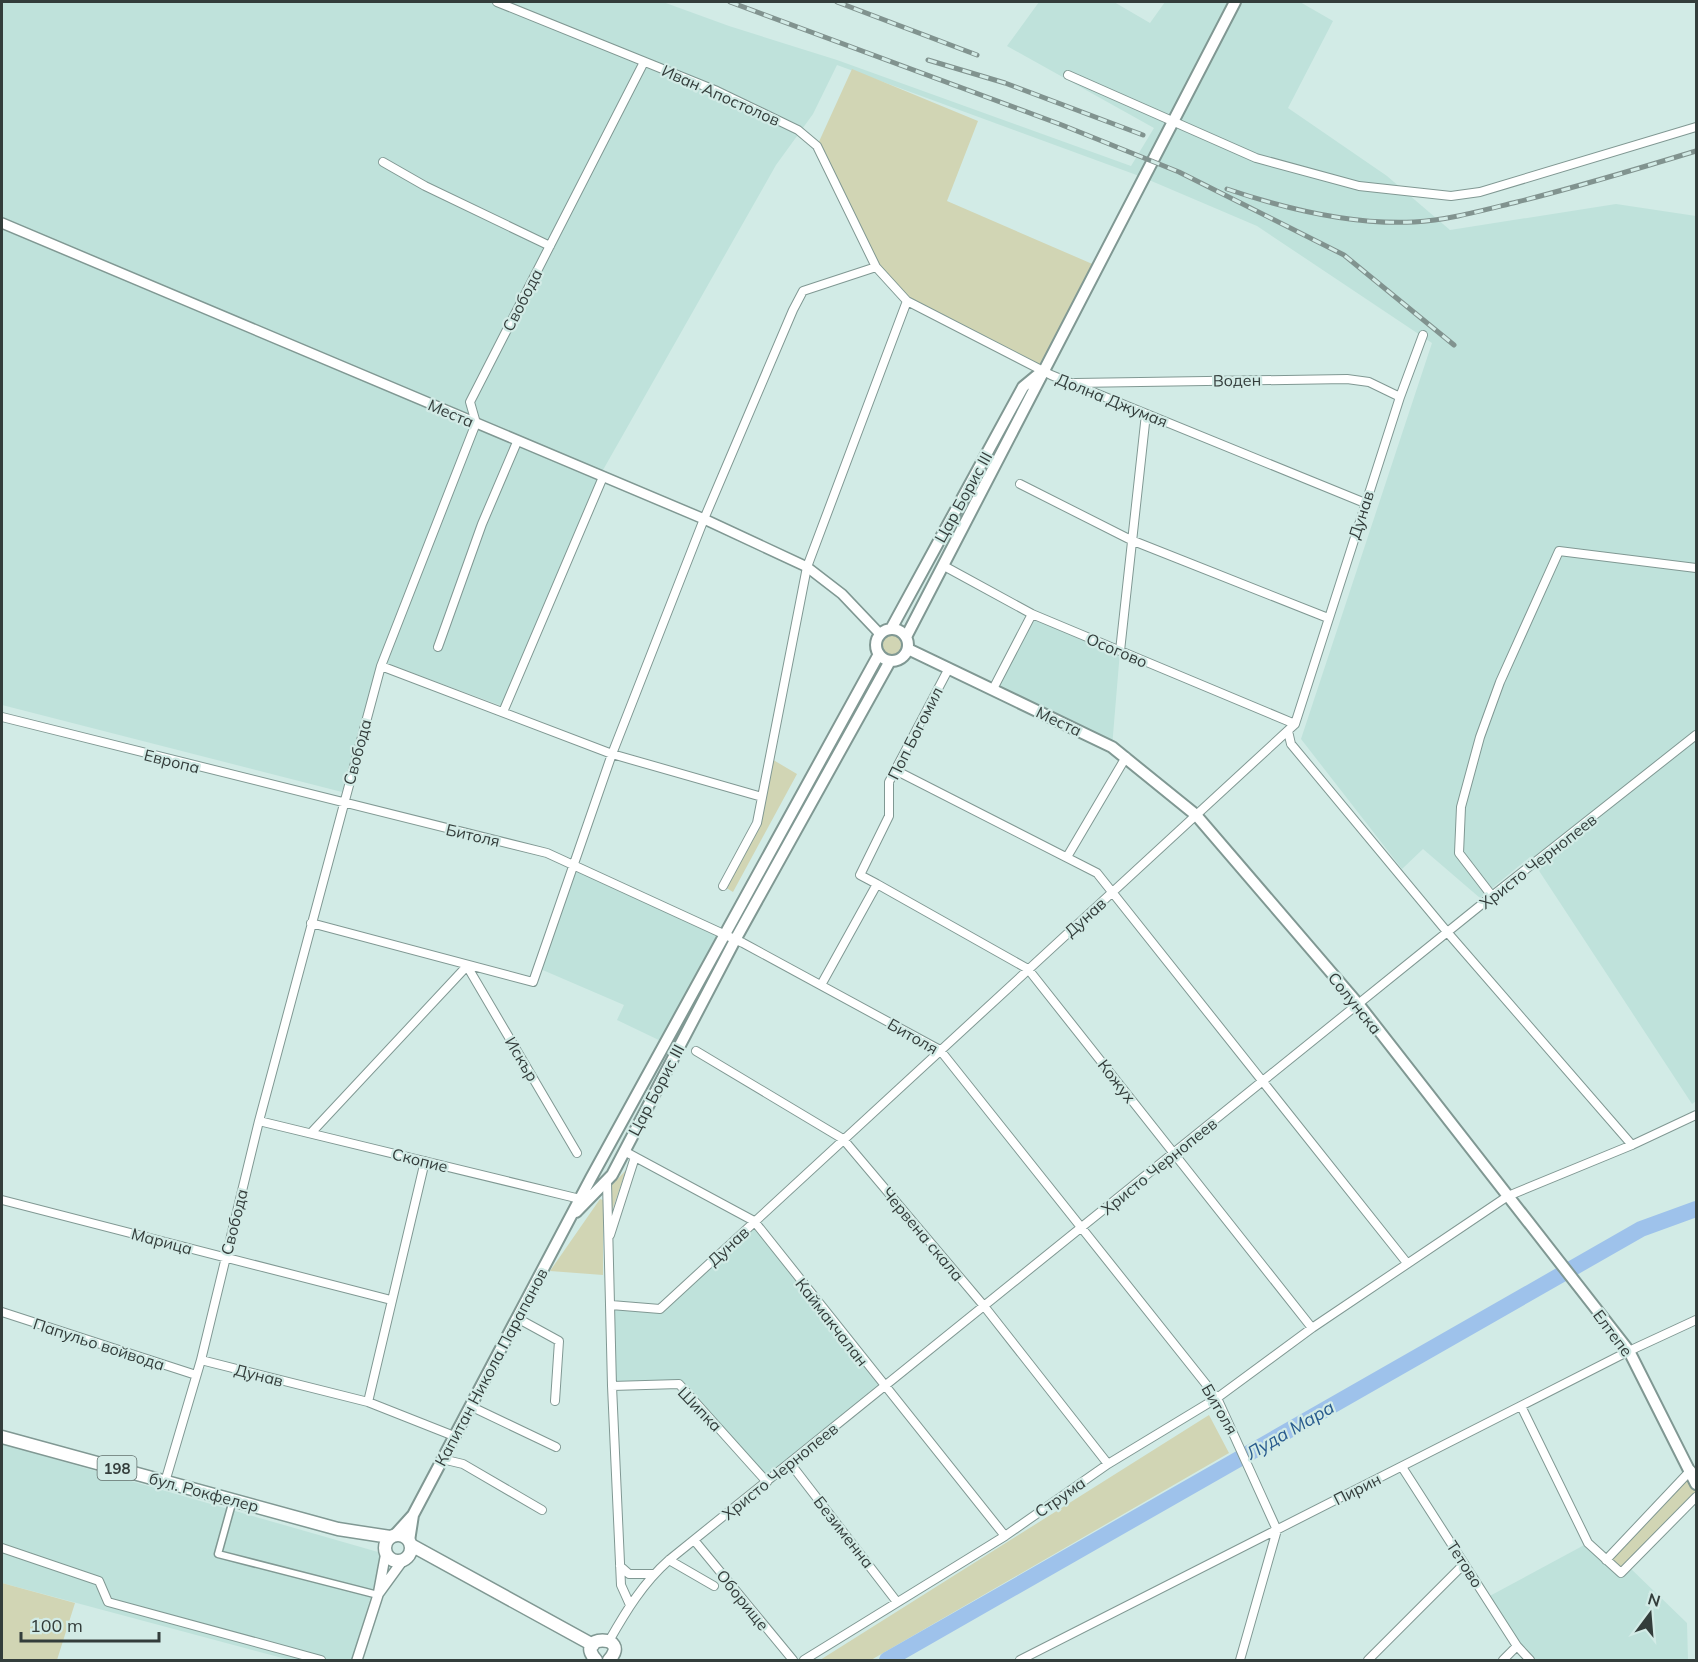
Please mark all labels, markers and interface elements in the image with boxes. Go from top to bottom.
street label: Иван Апостолов [659,60,783,130]
street label: Свобода [498,265,546,335]
street label: Долна Джумая [1053,369,1171,431]
street label: Воден [1213,370,1261,390]
street label: Места [425,394,477,432]
street label: Цар Борис III [930,448,996,546]
street label: Дунав [1344,488,1378,542]
street label: Осогово [1083,628,1151,672]
street label: Поп Богомил [883,683,947,783]
street label: Места [1033,702,1085,740]
street label: Свобода [339,717,375,787]
street label: Европа [142,744,202,778]
street label: Христо Чернопеев [1475,809,1601,913]
street label: Битоля [444,819,502,851]
street label: Дунав [1060,893,1110,941]
street label: Солунска [1324,968,1386,1038]
street label: Битоля [884,1014,942,1058]
street label: Искър [501,1033,543,1085]
street label: Цар Борис III [624,1041,688,1139]
street label: Кожух [1094,1055,1140,1107]
street label: Христо Чернопеев [1097,1113,1221,1219]
street label: Скопие [390,1143,450,1177]
street label: Червена скала [878,1183,968,1285]
street label: Свобода [216,1187,252,1257]
street label: Дунав [703,1222,753,1270]
street label: Марица [129,1223,195,1259]
street label: Капитан Никола Парапанов [430,1264,552,1470]
street label: Каймакчалан [791,1274,873,1370]
street label: Елтепе [1589,1306,1637,1360]
street label: Папульо войвода [31,1313,167,1375]
street label: Дунав [233,1359,285,1391]
street label: Битоля [1198,1380,1242,1438]
street label: Шипка [674,1382,726,1436]
water label: Луда Мара [1241,1395,1338,1465]
street label: Христо Чернопеев [718,1418,842,1524]
road number: 198 [98,1456,136,1480]
street label: бул. Рокфелер [147,1468,261,1516]
street label: Пирин [1330,1469,1384,1509]
street label: Струма [1031,1472,1089,1522]
street label: Безименна [810,1492,878,1572]
street label: Тетово [1442,1537,1488,1591]
street label: Оборище [712,1565,774,1635]
north arrow [1620,1584,1680,1644]
text: N [1646,1588,1663,1611]
scale bar [21,1605,159,1643]
text: 100 m [30,1614,83,1637]

